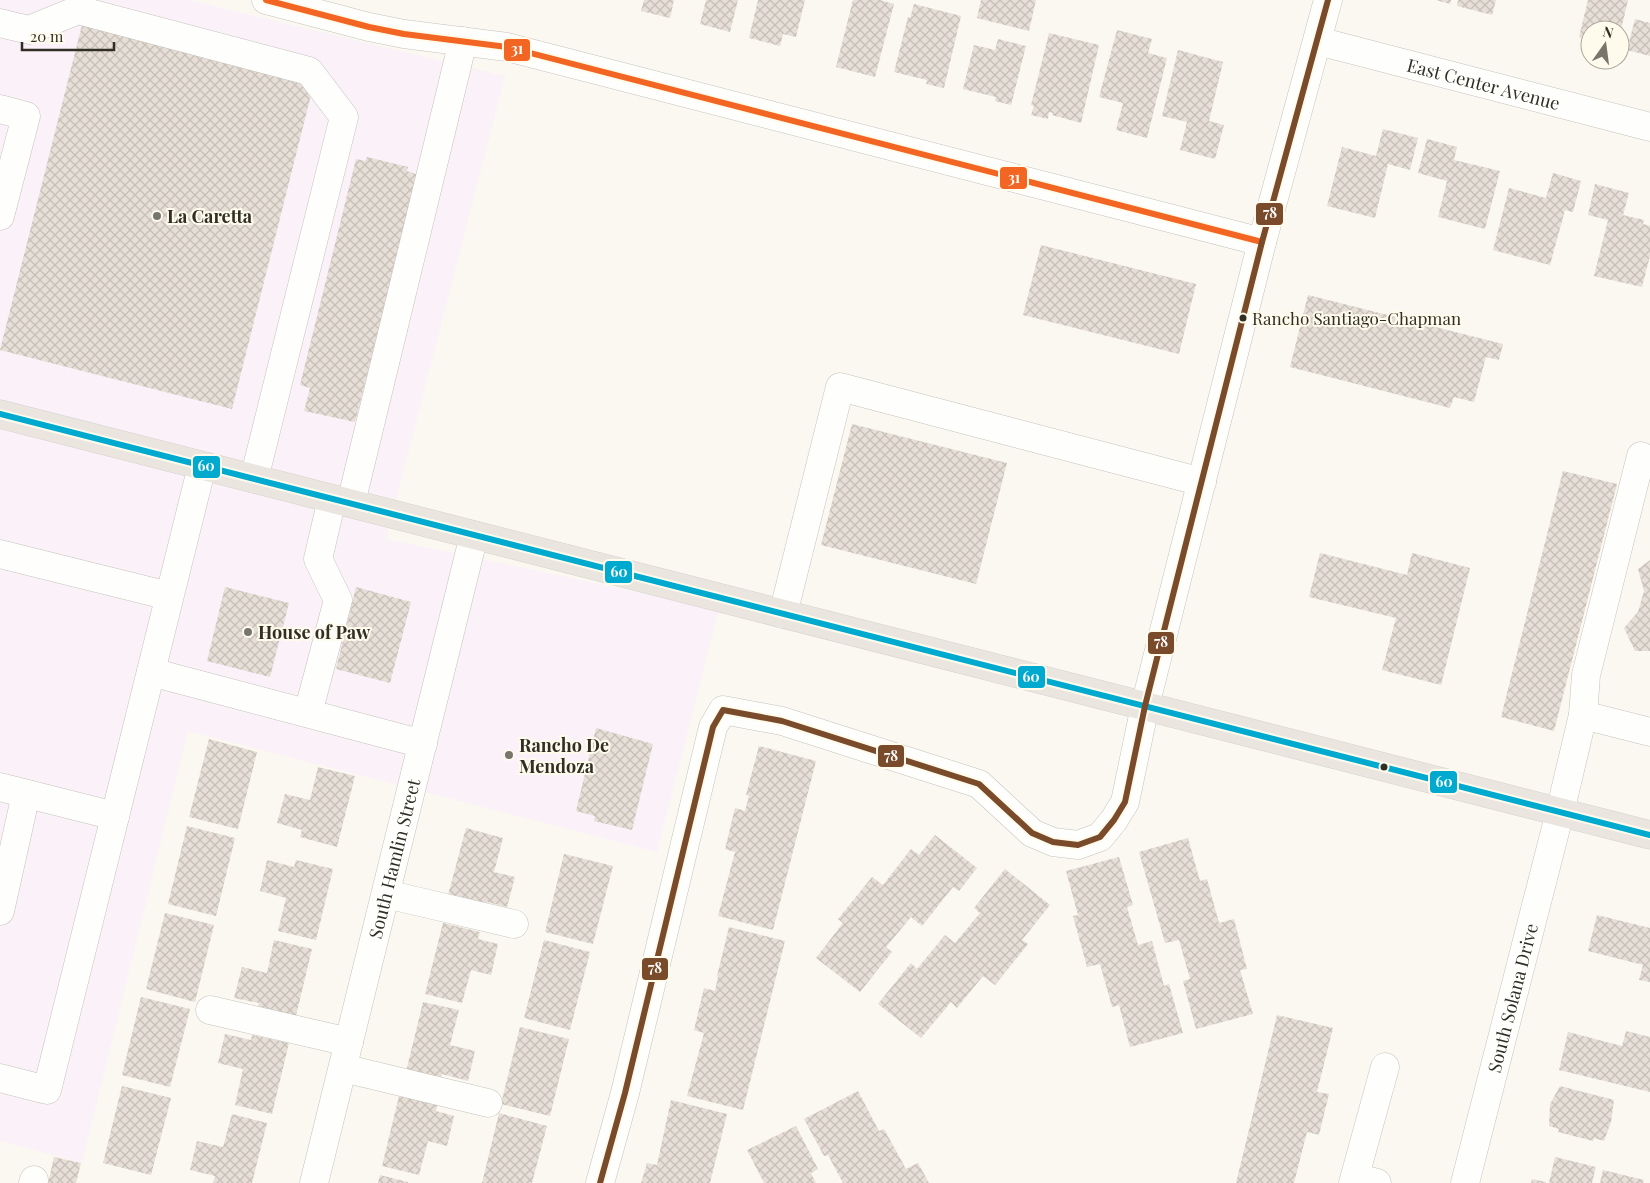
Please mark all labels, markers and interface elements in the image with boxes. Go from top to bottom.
scale bar [22,20,115,52]
north arrow [1580,20,1630,70]
text: N [1601,21,1615,42]
text: 20 m [30,26,64,46]
line badge: 31 [503,38,531,62]
text: 31 [511,39,523,58]
street label: East Center Avenue [1404,53,1563,115]
line badge: 31 [999,166,1028,190]
text: 31 [1008,168,1020,187]
line badge: 78 [1255,202,1284,226]
text: 78 [1263,203,1277,222]
place label: La Caretta [167,204,253,228]
marker: La Caretta [151,210,163,222]
place label: Rancho Santiago-Chapman [1252,307,1461,329]
marker: Rancho Santiago-Chapman [1238,313,1248,323]
line badge: 60 [192,455,221,479]
text: 60 [198,456,214,475]
line badge: 60 [604,560,633,584]
text: 60 [611,562,627,581]
place label: House of Paw [258,620,371,644]
marker: House of Paw [242,626,254,638]
line badge: 78 [1147,631,1175,655]
text: 78 [1154,632,1168,651]
line badge: 60 [1017,665,1046,689]
text: 60 [1023,667,1039,686]
place label: Rancho De Mendoza [519,733,609,778]
line badge: 78 [877,744,905,768]
text: 78 [884,746,898,765]
marker: Rancho De Mendoza [503,749,515,761]
unlabelled marker [1379,762,1389,772]
line badge: 60 [1429,770,1458,794]
text: 60 [1436,772,1452,791]
street label: South Hamlin Street [363,776,426,941]
street label: South Solana Drive [1482,921,1543,1075]
line badge: 78 [641,957,669,981]
text: 78 [648,958,662,977]

